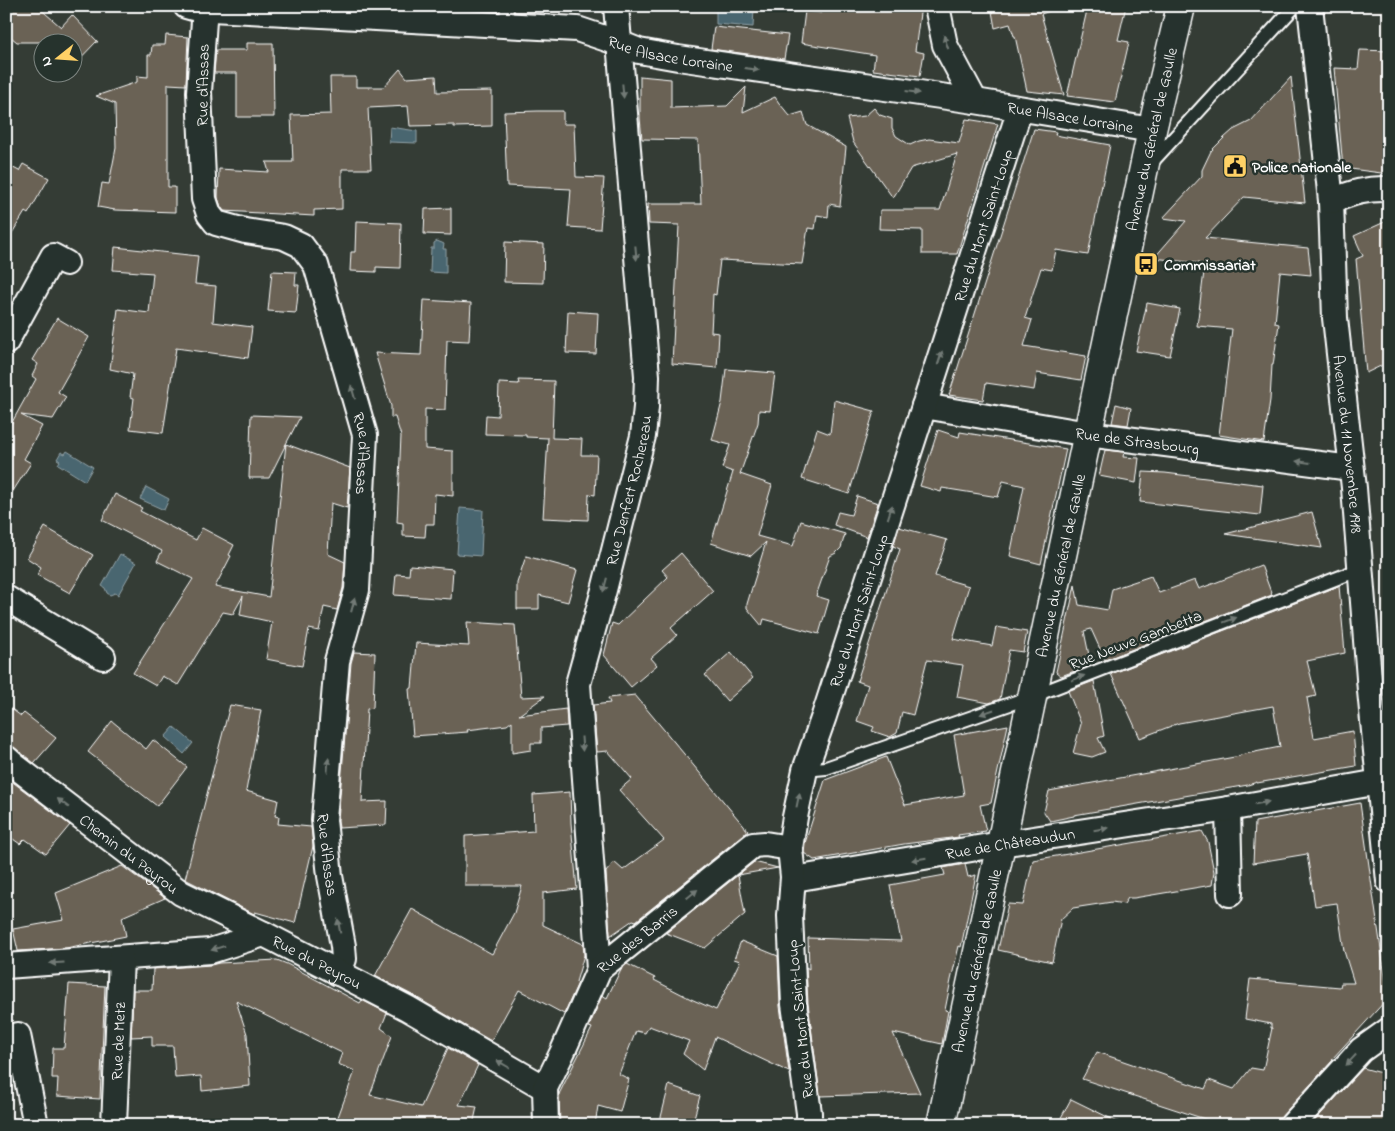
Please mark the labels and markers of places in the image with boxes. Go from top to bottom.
public building icon: Police nationale [1222,153,1248,179]
place label: Police nationale [1252,156,1352,180]
bus stop icon: Commissariat [1133,251,1159,277]
place label: Commissariat [1164,254,1256,278]

